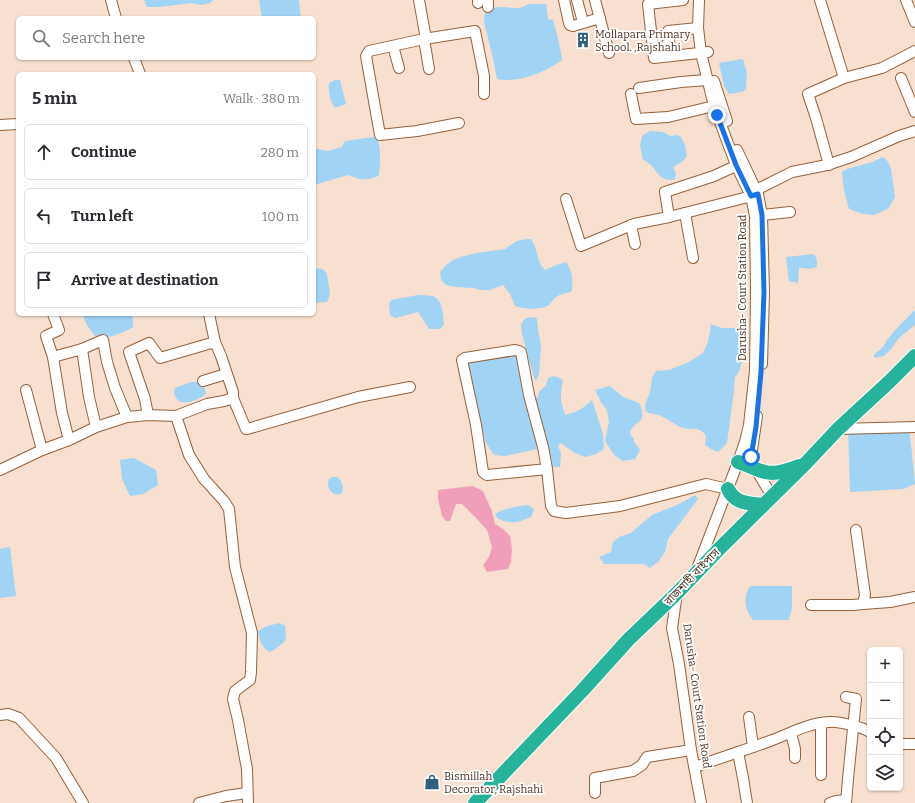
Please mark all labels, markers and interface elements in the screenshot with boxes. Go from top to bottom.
search box [16,16,316,60]
icon: search [30,27,52,49]
place label: Mollapara Primary School. ,Rajshahi [595,28,690,54]
text: Search here [62,29,145,47]
building icon: Mollapara Primary School. ,Rajshahi [574,31,592,49]
text: 5 min [32,88,77,109]
text: Walk · 380 m [223,91,300,106]
route end [708,106,726,124]
icon: ahead [33,141,55,163]
text: Continue [71,143,137,161]
text: 280 m [261,145,299,160]
icon: left [33,205,55,227]
text: Turn left [71,207,133,225]
text: 100 m [262,209,299,224]
street label: Darusha- Court Station Road [736,214,749,361]
icon: arrive [33,269,55,291]
text: Arrive at destination [71,271,218,289]
route start [742,448,760,466]
street label: রাজশাহী বাইপাস [661,546,722,609]
street label: Darusha- Court Station Road [680,623,714,770]
map controls [867,647,903,791]
button: + [867,647,903,683]
button: − [867,683,903,719]
button: locate [867,719,903,755]
button: layers [867,755,903,791]
place label: Bismillah Decorator, Rajshahi [444,770,544,796]
shop icon: Bismillah Decorator, Rajshahi [423,773,441,791]

